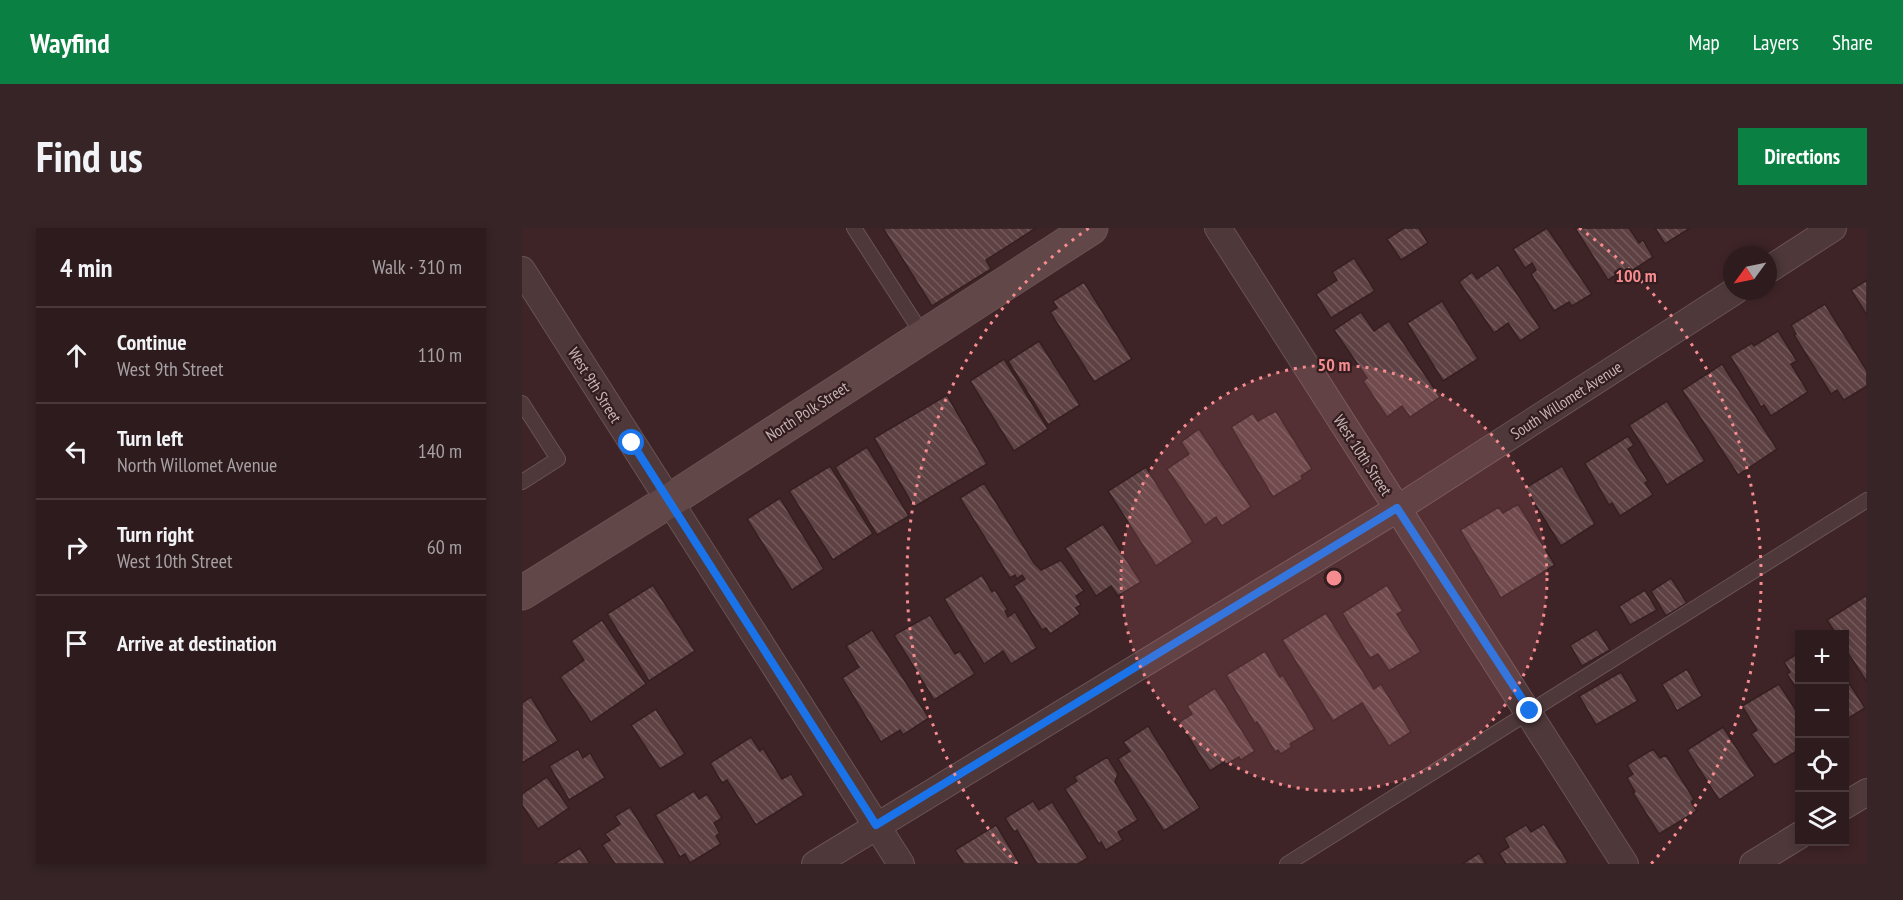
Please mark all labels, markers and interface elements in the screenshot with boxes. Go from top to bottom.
text: Wayfind [30,24,110,61]
text: Map [1689,29,1720,56]
text: Layers [1753,29,1799,56]
text: Share [1832,29,1873,56]
button: Directions [1738,128,1867,185]
text: Find us [36,129,143,184]
north arrow [1723,246,1777,300]
text: 4 min [60,251,113,284]
text: Walk · 310 m [372,254,462,280]
text: 100 m [1615,264,1657,287]
text: Continue [117,328,187,356]
icon: ahead [60,339,93,372]
text: 110 m [418,342,462,368]
street label: West 9th Street [564,344,626,427]
text: 50 m [1318,353,1350,376]
text: West 9th Street [117,356,223,382]
street label: South Willomet Avenue [1507,357,1625,443]
street label: North Polk Street [762,376,853,445]
street label: West 10th Street [1329,411,1397,500]
text: Turn left [117,424,183,452]
route start [618,429,644,455]
icon: left [60,435,93,468]
text: 140 m [418,438,462,464]
text: North Willomet Avenue [117,452,277,478]
text: Turn right [117,520,194,548]
icon: right [60,531,93,564]
text: 60 m [427,534,462,560]
text: West 10th Street [117,548,232,574]
centre of rings [1324,568,1344,588]
icon: arrive [60,627,93,660]
text: Arrive at destination [117,629,277,657]
map controls [1795,630,1849,846]
button: + [1795,630,1849,684]
button: − [1795,684,1849,738]
route end [1516,697,1542,723]
button: locate [1795,738,1849,792]
button: layers [1795,792,1849,846]

